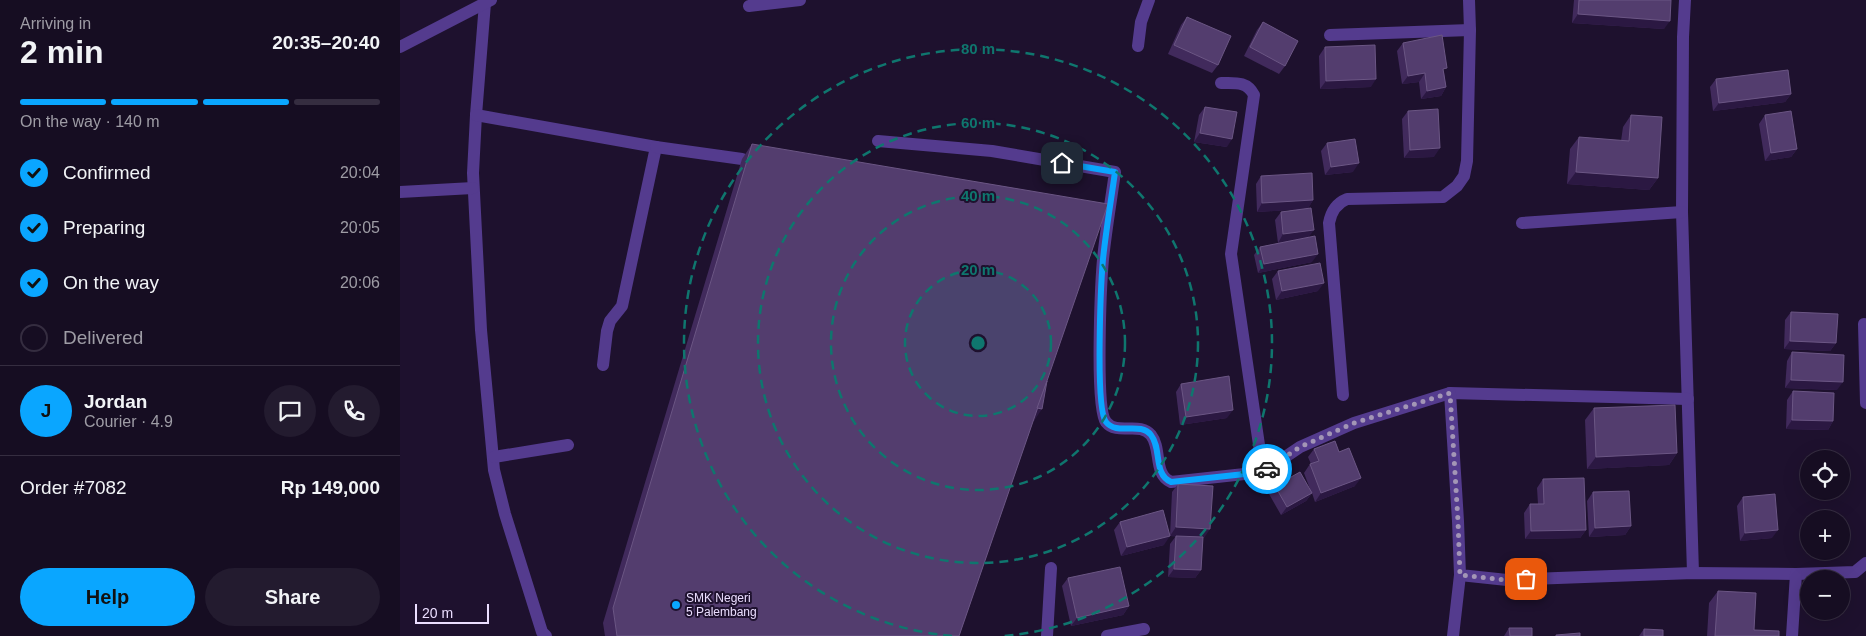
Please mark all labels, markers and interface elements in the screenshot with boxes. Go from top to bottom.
text: Arriving in [20,15,91,32]
text: 20:35–20:40 [272,32,380,53]
text: 2 min [20,34,104,70]
text: 80 m [961,40,995,57]
text: On the way · 140 m [20,113,160,130]
text: 60 m [961,114,995,131]
pin [1041,142,1083,184]
icon: home [1048,149,1076,177]
icon: check [20,159,48,187]
text: Confirmed [63,162,151,183]
text: 20:04 [340,164,380,181]
text: 40 m [961,187,995,204]
icon: check [20,214,48,242]
text: Preparing [63,217,145,238]
text: 20:05 [340,219,380,236]
text: 20 m [961,261,995,278]
icon: check [20,269,48,297]
text: On the way [63,272,159,293]
text: 20:06 [340,274,380,291]
text: Delivered [63,327,143,348]
centre of rings [969,334,987,352]
button: chat [264,385,316,437]
button: phone [328,385,380,437]
text: Jordan [84,391,147,412]
text: J [41,400,51,421]
text: Courier · 4.9 [84,413,173,430]
courier [1242,444,1292,494]
map controls [1800,450,1850,620]
button: locate [1800,450,1850,500]
icon: car [1253,455,1281,483]
text: Order #7082 [20,477,127,498]
text: Rp 149,000 [281,477,380,498]
button: + [1800,510,1850,560]
pin [1505,558,1547,600]
icon: bag [1512,565,1540,593]
button: Help [20,568,195,626]
button: Share [205,568,380,626]
button: − [1800,570,1850,620]
place label: SMK Negeri 5 Palembang [686,591,757,619]
marker: SMK Negeri 5 Palembang [670,599,682,611]
scale bar [415,601,489,624]
text: 20 m [422,605,453,621]

